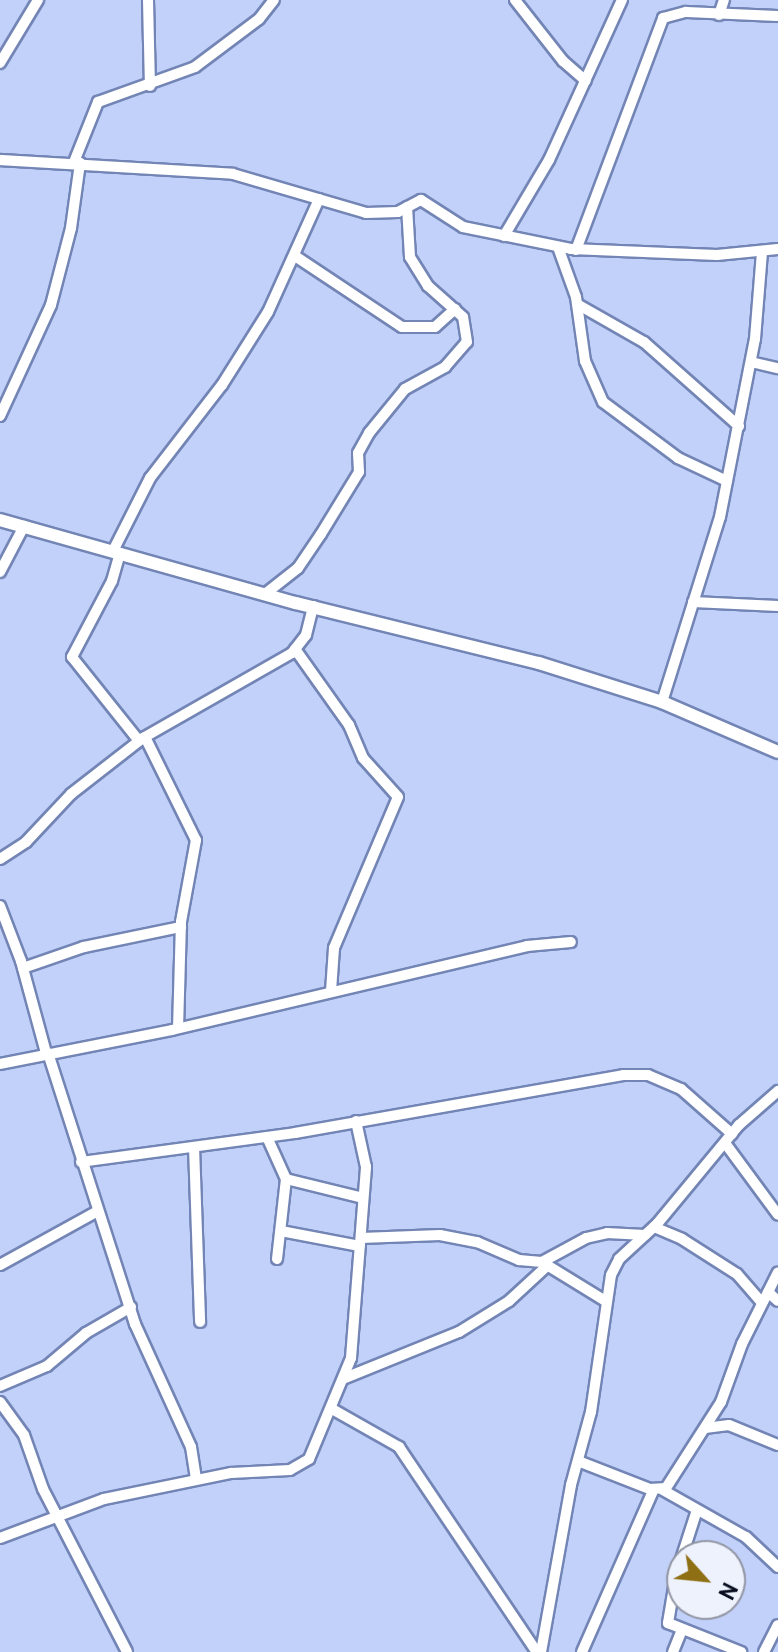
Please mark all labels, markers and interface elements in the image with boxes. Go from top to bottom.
north arrow [666,1540,746,1620]
text: N [710,1577,742,1603]

